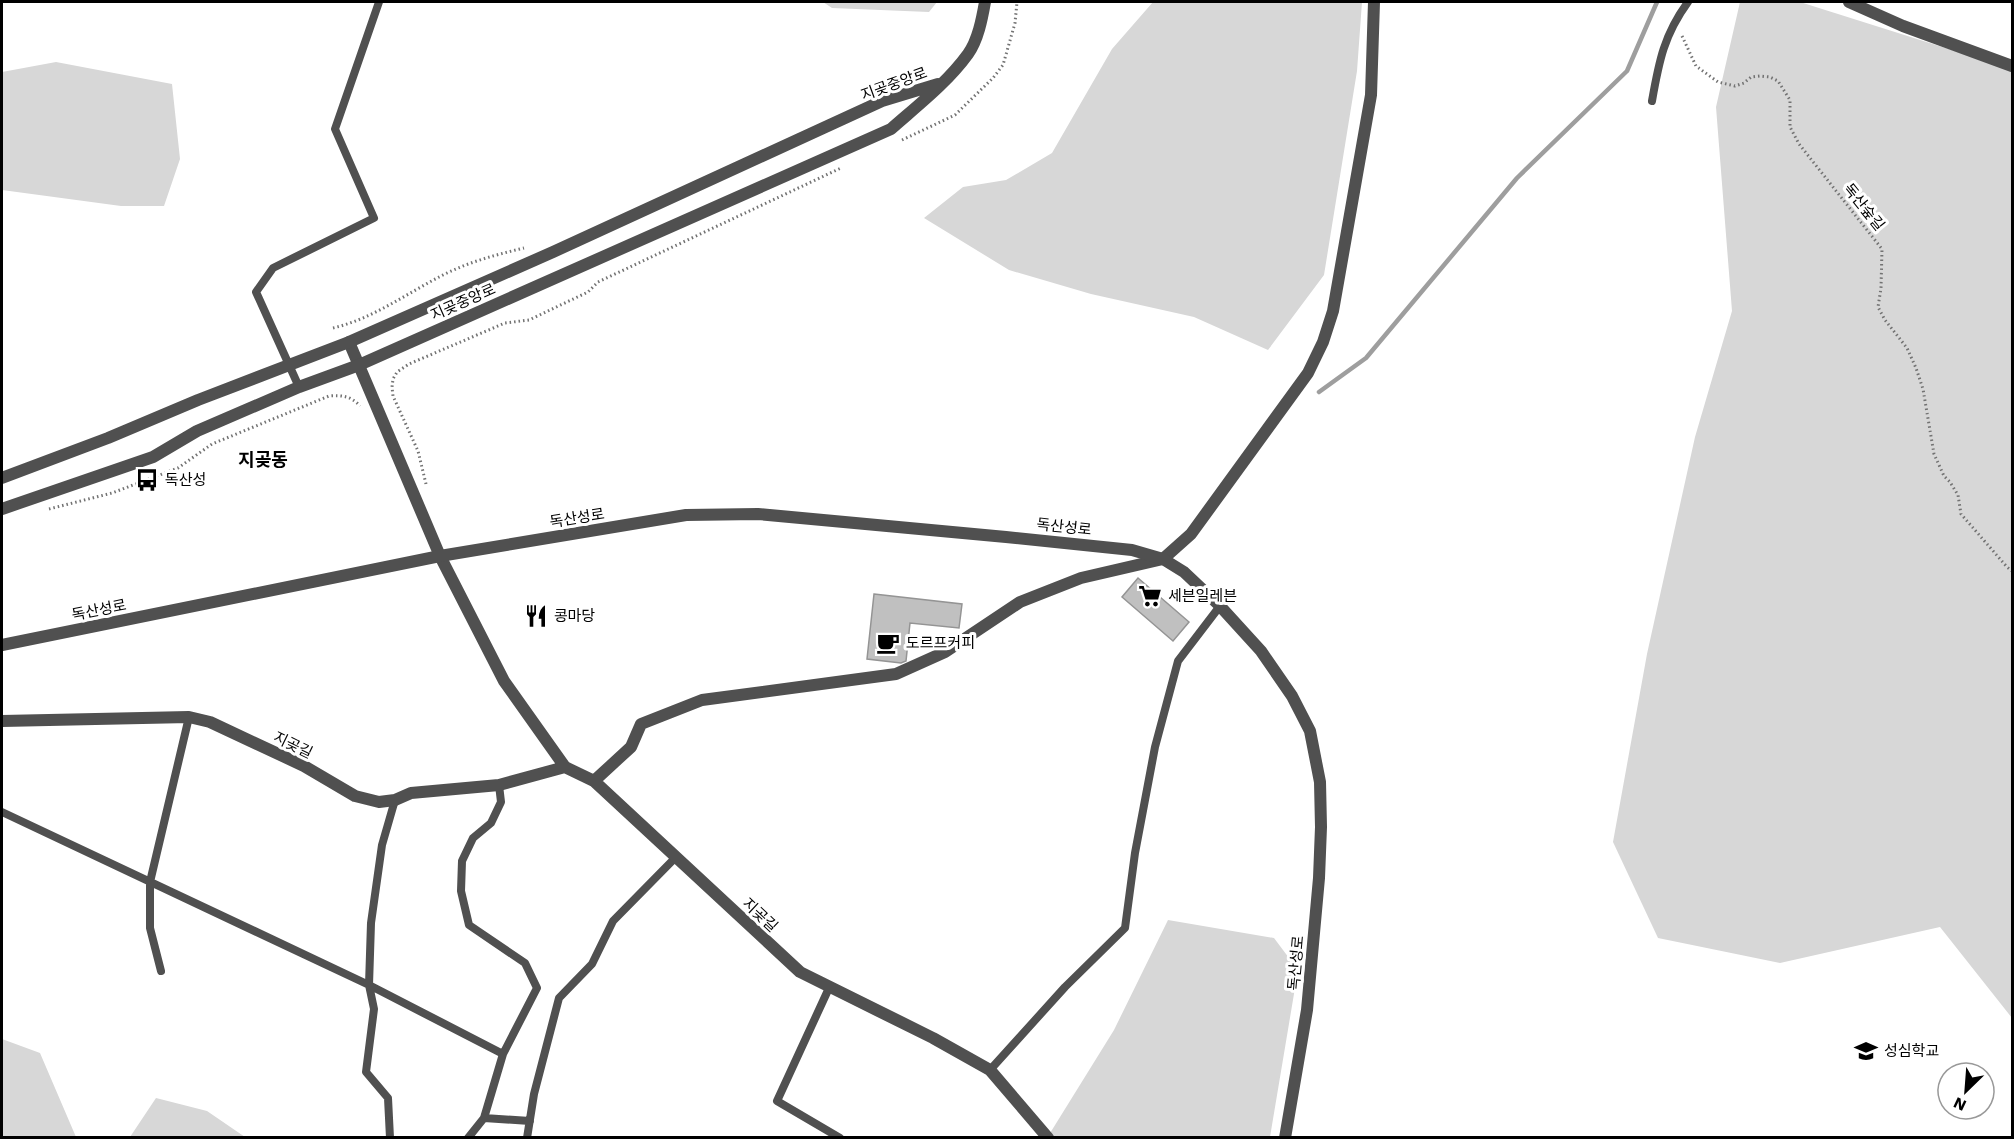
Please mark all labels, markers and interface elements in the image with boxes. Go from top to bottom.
street label: 지곶중앙로 [858,64,930,104]
street label: 독산숲길 [1840,180,1888,234]
street label: 지곶중앙로 [428,280,498,324]
district label: 지곶동 [238,449,288,470]
bus stop icon: 독산성 [134,467,160,493]
place label: 독산성 [165,471,206,489]
street label: 독산성로 [548,505,606,531]
street label: 독산성로 [1036,515,1092,539]
supermarket icon: 세븐일레븐 [1137,583,1163,609]
place label: 세븐일레븐 [1168,587,1237,605]
street label: 독산성로 [70,596,128,624]
restaurant icon: 콩마당 [523,603,549,629]
place label: 콩마당 [554,607,596,625]
cafe icon: 도르프커피 [875,630,901,656]
place label: 도르프커피 [906,634,975,652]
street label: 지곶길 [270,728,316,762]
street label: 지곶길 [739,894,781,936]
street label: 독산성로 [1285,935,1307,991]
school or university icon: 성심학교 [1853,1038,1879,1064]
place label: 성심학교 [1884,1042,1939,1060]
north arrow [1936,1061,1996,1121]
text: N [1950,1093,1969,1115]

